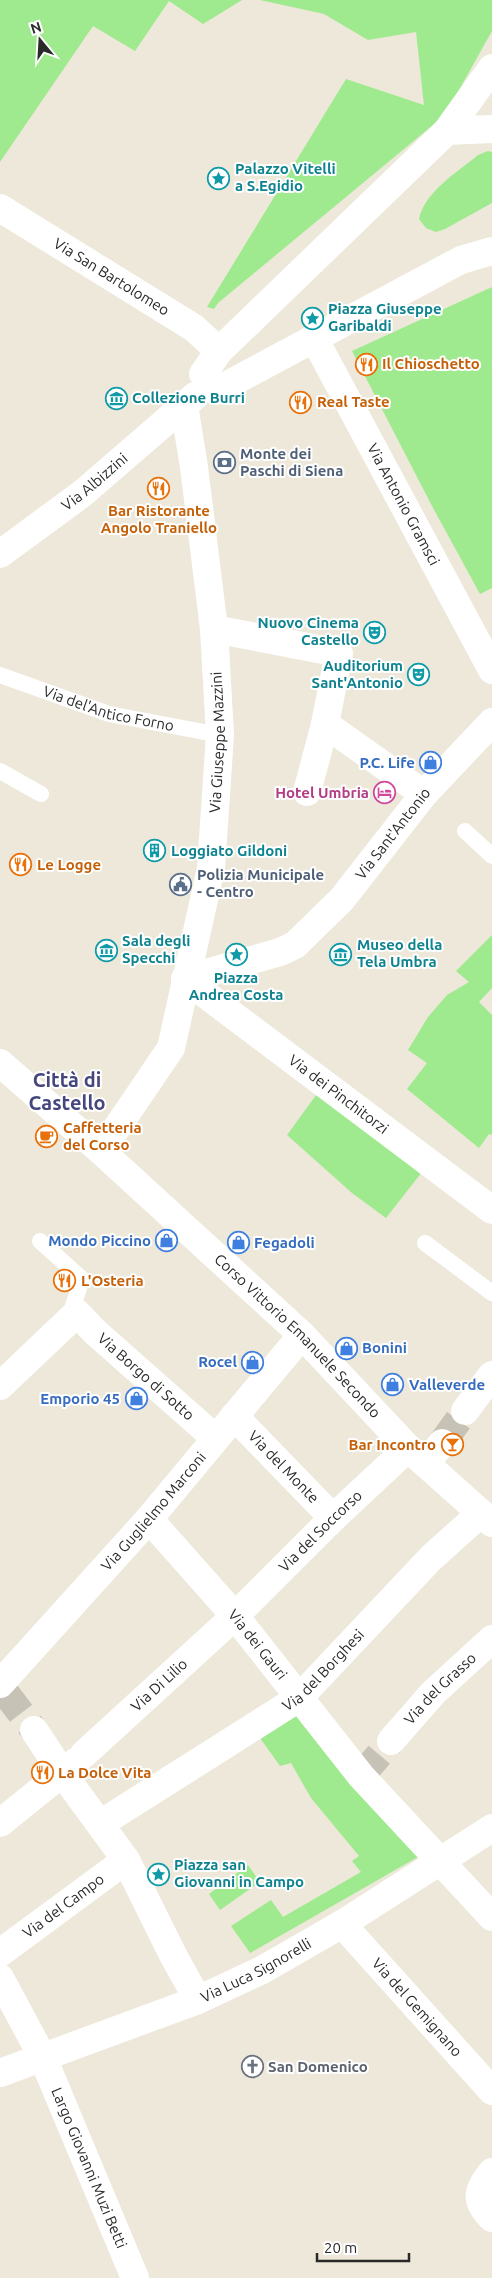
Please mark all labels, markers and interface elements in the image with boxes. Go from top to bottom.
north arrow [15,15,65,65]
text: N [29,18,43,37]
place label: Palazzo Vitelli a S.Egidio [235,160,336,194]
place icon: Palazzo Vitelli a S.Egidio [207,166,231,190]
street label: Via San Bartolomeo [51,234,173,319]
place label: Piazza Giuseppe Garibaldi [328,300,442,334]
place icon: Piazza Giuseppe Garibaldi [300,306,324,330]
restaurant icon: Il Chioschetto [354,352,378,376]
place label: Il Chioschetto [382,355,480,372]
museum icon: Collezione Burri [104,386,128,410]
place label: Collezione Burri [132,389,245,406]
restaurant icon: Real Taste [289,390,313,414]
place label: Real Taste [317,393,390,410]
street label: Via Antonio Gramsci [364,441,443,568]
place label: Monte dei Paschi di Siena [240,445,343,479]
street label: Via Albizzini [58,449,131,514]
bank icon: Monte dei Paschi di Siena [212,451,236,475]
restaurant icon: Bar Ristorante Angolo Traniello [147,476,171,500]
place label: Bar Ristorante Angolo Traniello [101,502,217,536]
place label: Nuovo Cinema Castello [257,614,359,648]
theatre icon: Nuovo Cinema Castello [363,620,387,644]
place label: Auditorium Sant'Antonio [312,657,403,691]
theatre icon: Auditorium Sant'Antonio [407,663,431,687]
street label: Via Giuseppe Mazzini [206,671,228,813]
street label: Via del'Antico Forno [41,682,175,734]
shop icon: P.C. Life [419,751,443,775]
place label: P.C. Life [359,754,415,771]
hotel icon: Hotel Umbria [373,781,397,805]
place label: Hotel Umbria [275,784,369,801]
street label: Via Sant'Antonio [352,784,434,883]
building icon: Loggiato Gildoni [143,839,167,863]
place label: Loggiato Gildoni [171,842,287,859]
restaurant icon: Le Logge [9,853,33,877]
place label: Le Logge [37,856,101,873]
place label: Polizia Municipale - Centro [197,866,324,900]
public building icon: Polizia Municipale - Centro [169,872,193,896]
place label: Sala degli Specchi [122,932,190,966]
place label: Museo della Tela Umbra [357,936,442,970]
museum icon: Sala degli Specchi [94,938,118,962]
museum icon: Museo della Tela Umbra [329,942,353,966]
place icon: Piazza Andrea Costa [224,943,248,967]
place label: Piazza Andrea Costa [189,969,283,1003]
street label: Via dei Pinchitorzi [286,1051,392,1137]
district label: Città di Castello [28,1068,106,1114]
place label: Caffetteria del Corso [63,1119,142,1153]
cafe icon: Caffetteria del Corso [35,1125,59,1149]
shop icon: Mondo Piccino [155,1229,179,1253]
shop icon: Fegadoli [226,1231,250,1255]
place label: Mondo Piccino [48,1232,151,1249]
place label: Fegadoli [254,1234,315,1251]
street label: Corso Vittorio Emanuele Secondo [211,1250,384,1421]
restaurant icon: L'Osteria [53,1269,77,1293]
place label: L'Osteria [81,1272,144,1289]
street label: Via Borgo di Sotto [95,1329,198,1423]
shop icon: Bonini [334,1336,358,1360]
place label: Bonini [362,1339,407,1356]
shop icon: Rocel [241,1350,265,1374]
place label: Rocel [198,1353,237,1370]
shop icon: Valleverde [381,1373,405,1397]
place label: Valleverde [409,1376,485,1393]
shop icon: Emporio 45 [124,1387,148,1411]
place label: Emporio 45 [40,1390,120,1407]
street label: Via del Monte [245,1427,323,1506]
bar icon: Bar Incontro [440,1433,464,1457]
place label: Bar Incontro [348,1436,436,1453]
street label: Via Guglielmo Marconi [97,1448,209,1574]
street label: Via del Soccorso [275,1486,365,1575]
street label: Via dei Gauri [225,1606,291,1683]
street label: Via del Borghesi [279,1626,367,1714]
street label: Via del Grasso [401,1649,479,1728]
street label: Via Di Lilio [127,1655,191,1715]
restaurant icon: La Dolce Vita [30,1761,54,1785]
place label: La Dolce Vita [58,1764,151,1781]
place label: Piazza san Giovanni in Campo [174,1856,304,1890]
place icon: Piazza san Giovanni in Campo [146,1862,170,1886]
street label: Via del Campo [19,1870,107,1941]
street label: Via Luca Signorelli [198,1935,314,2006]
street label: Via del Gemignano [369,1954,466,2060]
church icon: San Domenico [240,2055,264,2079]
place label: San Domenico [268,2058,368,2075]
street label: Largo Giovanni Muzi Betti [48,2085,131,2251]
scale bar [317,2230,410,2262]
text: 20 m [324,2239,357,2256]

